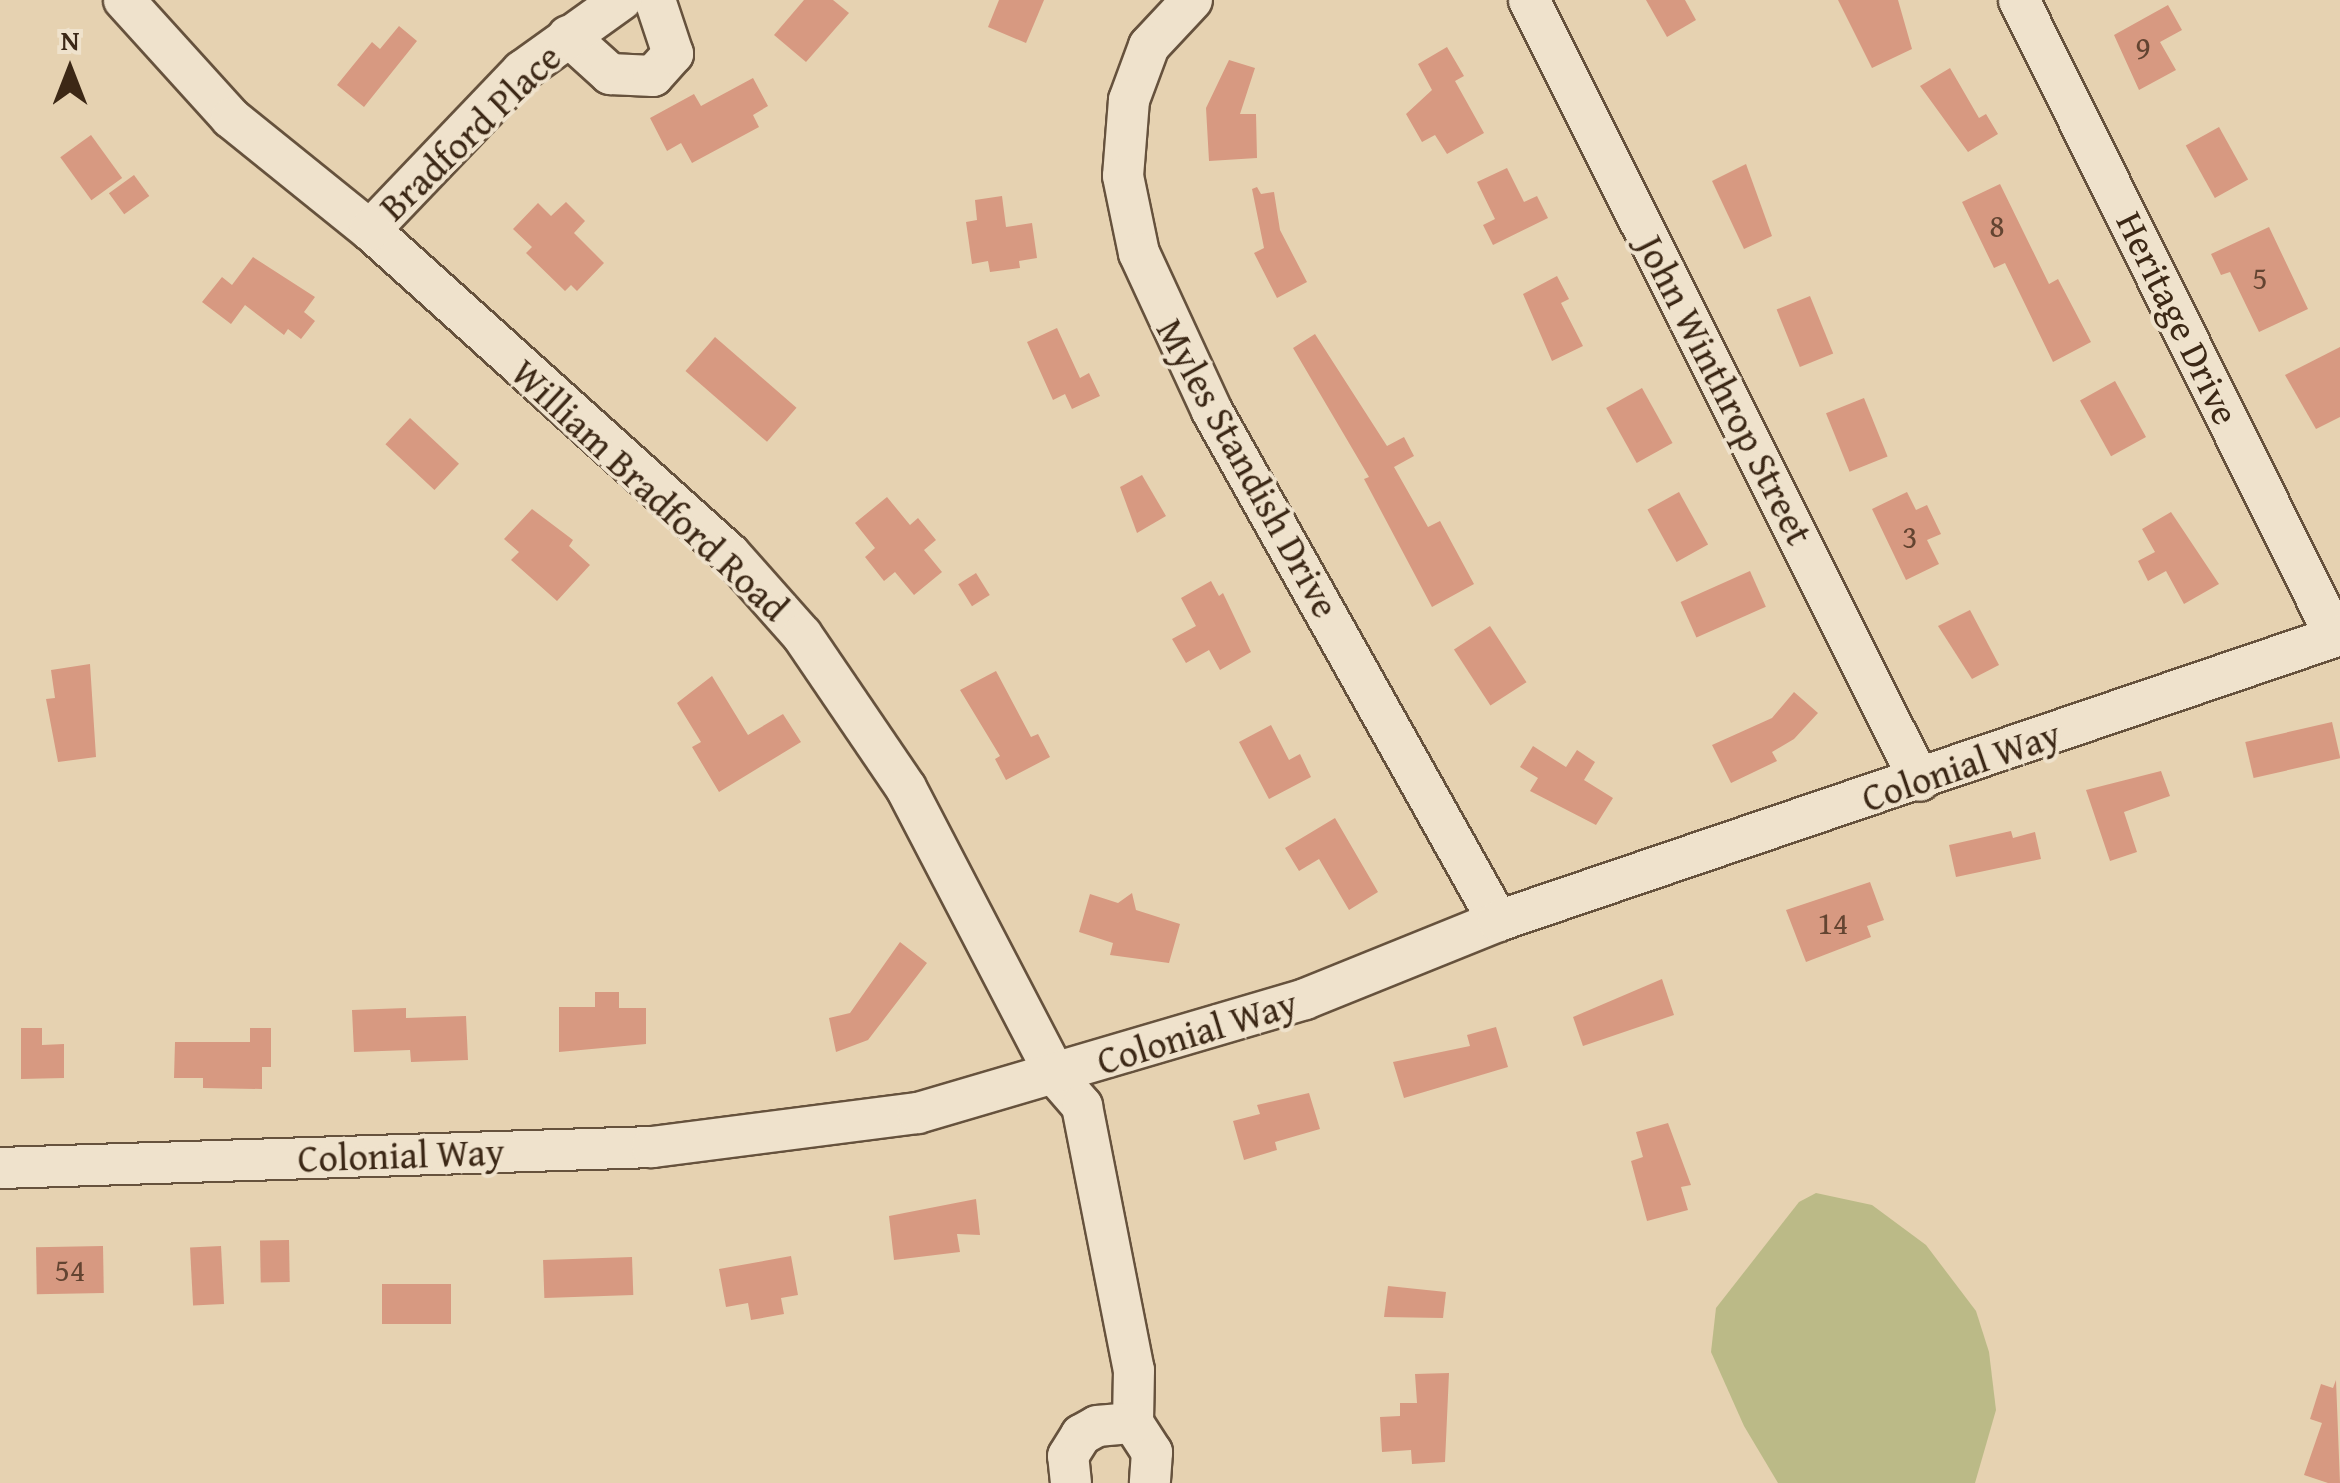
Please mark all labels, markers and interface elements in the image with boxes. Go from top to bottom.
text: N [61,19,79,60]
north arrow [20,20,120,120]
house number: 9 [2135,29,2151,67]
street label: Bradford Place [370,34,570,230]
street label: Heritage Drive [2107,204,2249,432]
house number: 8 [1989,207,2005,245]
street label: John Winthrop Street [1627,228,1823,552]
house number: 5 [2252,259,2268,297]
street label: Myles Standish Drive [1147,311,1349,625]
street label: William Bradford Road [502,350,798,630]
house number: 3 [1902,518,1918,556]
street label: Colonial Way [1856,711,2066,821]
house number: 14 [1818,904,1848,942]
street label: Colonial Way [1091,980,1303,1084]
street label: Colonial Way [297,1129,505,1181]
house number: 54 [55,1251,85,1289]

